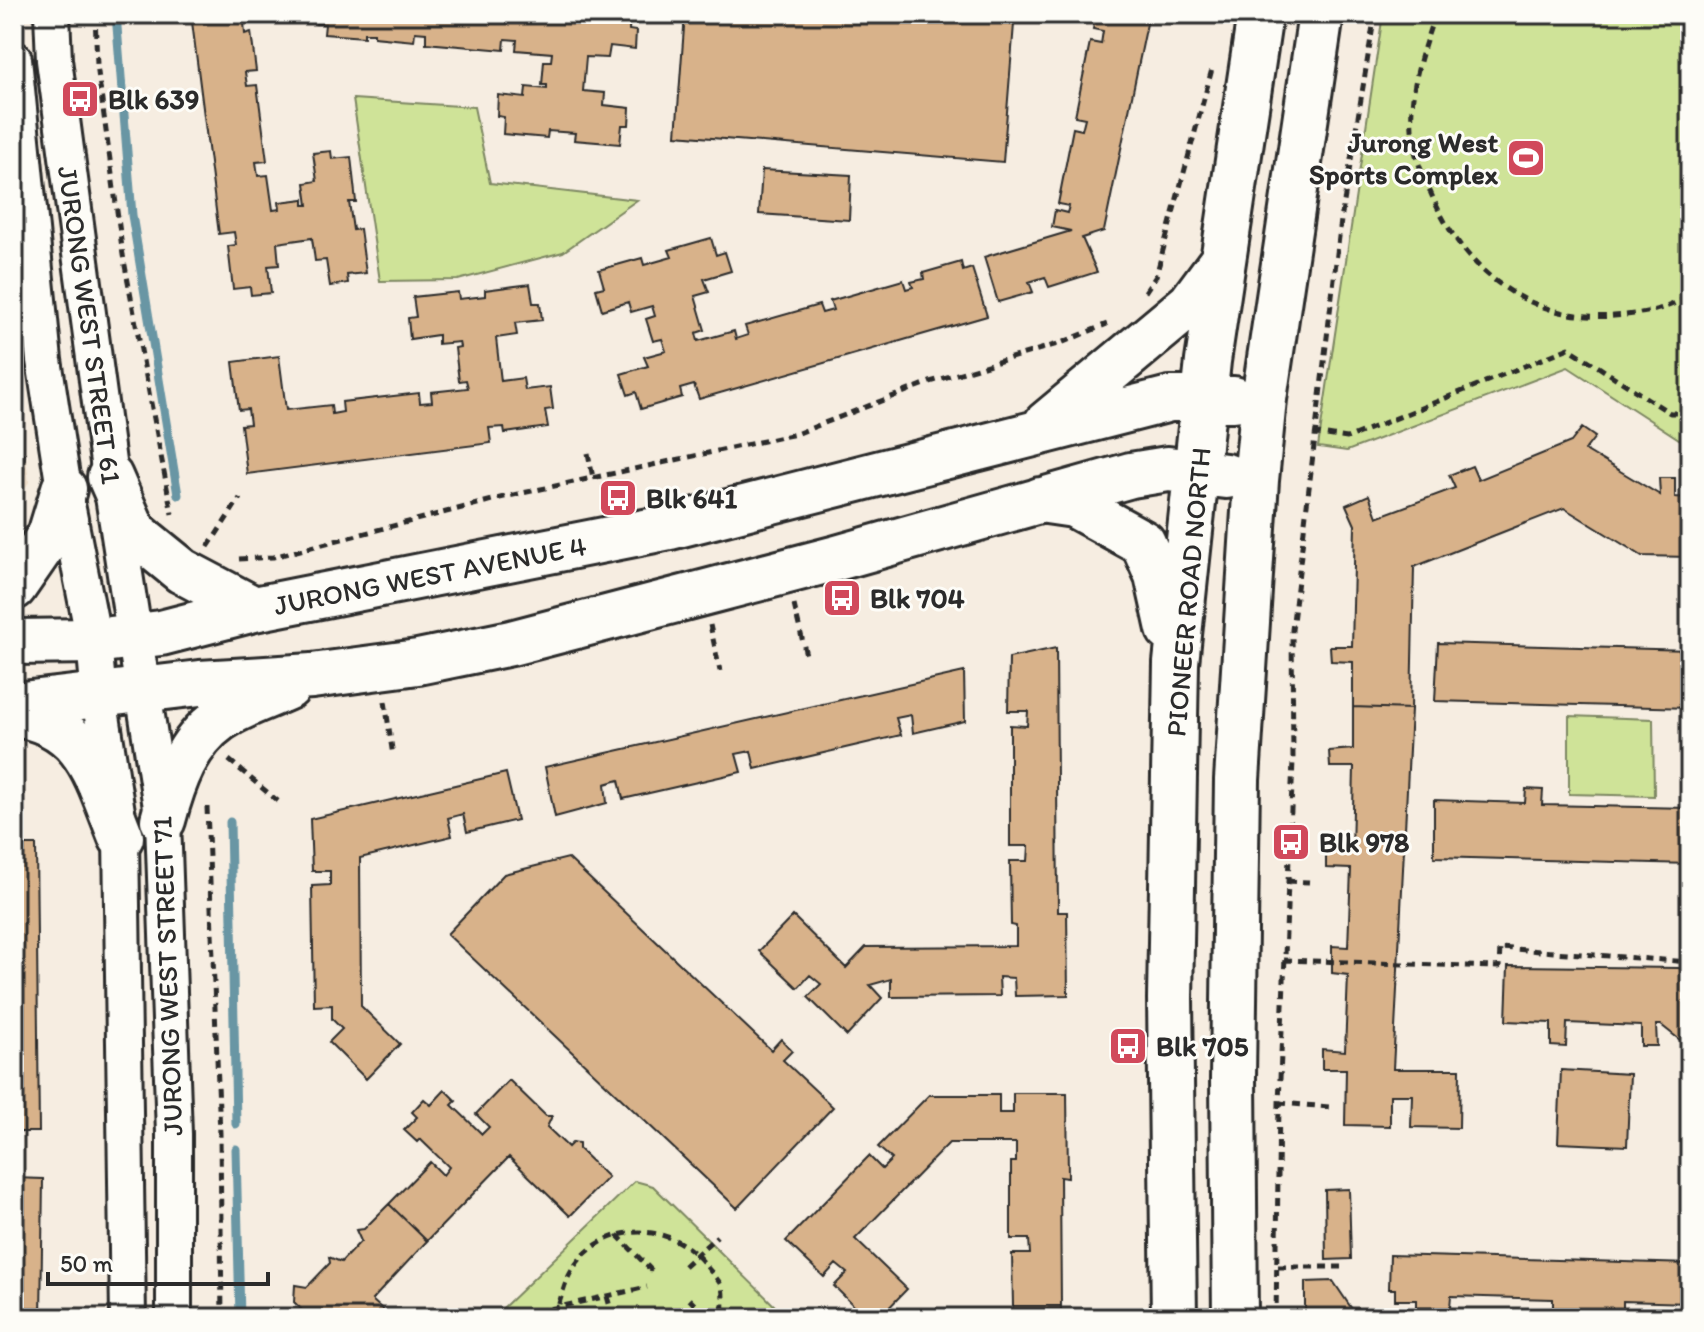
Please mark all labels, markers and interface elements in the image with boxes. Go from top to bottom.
bus stop icon: Blk 639 [59,78,101,120]
place label: Blk 639 [108,82,199,116]
place label: Jurong West Sports Complex [1309,125,1499,191]
sports icon: Jurong West Sports Complex [1505,137,1547,179]
street label: JURONG WEST STREET 61 [51,164,129,486]
street label: PIONEER ROAD NORTH [1158,446,1218,738]
bus stop icon: Blk 641 [597,477,639,519]
place label: Blk 641 [646,481,737,515]
street label: JURONG WEST AVENUE 4 [271,528,589,622]
bus stop icon: Blk 704 [821,577,863,619]
place label: Blk 704 [870,581,965,615]
street label: JURONG WEST STREET 71 [144,816,190,1136]
bus stop icon: Blk 978 [1270,821,1312,863]
place label: Blk 978 [1319,825,1409,859]
bus stop icon: Blk 705 [1107,1025,1149,1067]
place label: Blk 705 [1156,1029,1249,1063]
scale bar [48,1236,268,1286]
text: 50 m [60,1249,113,1278]

